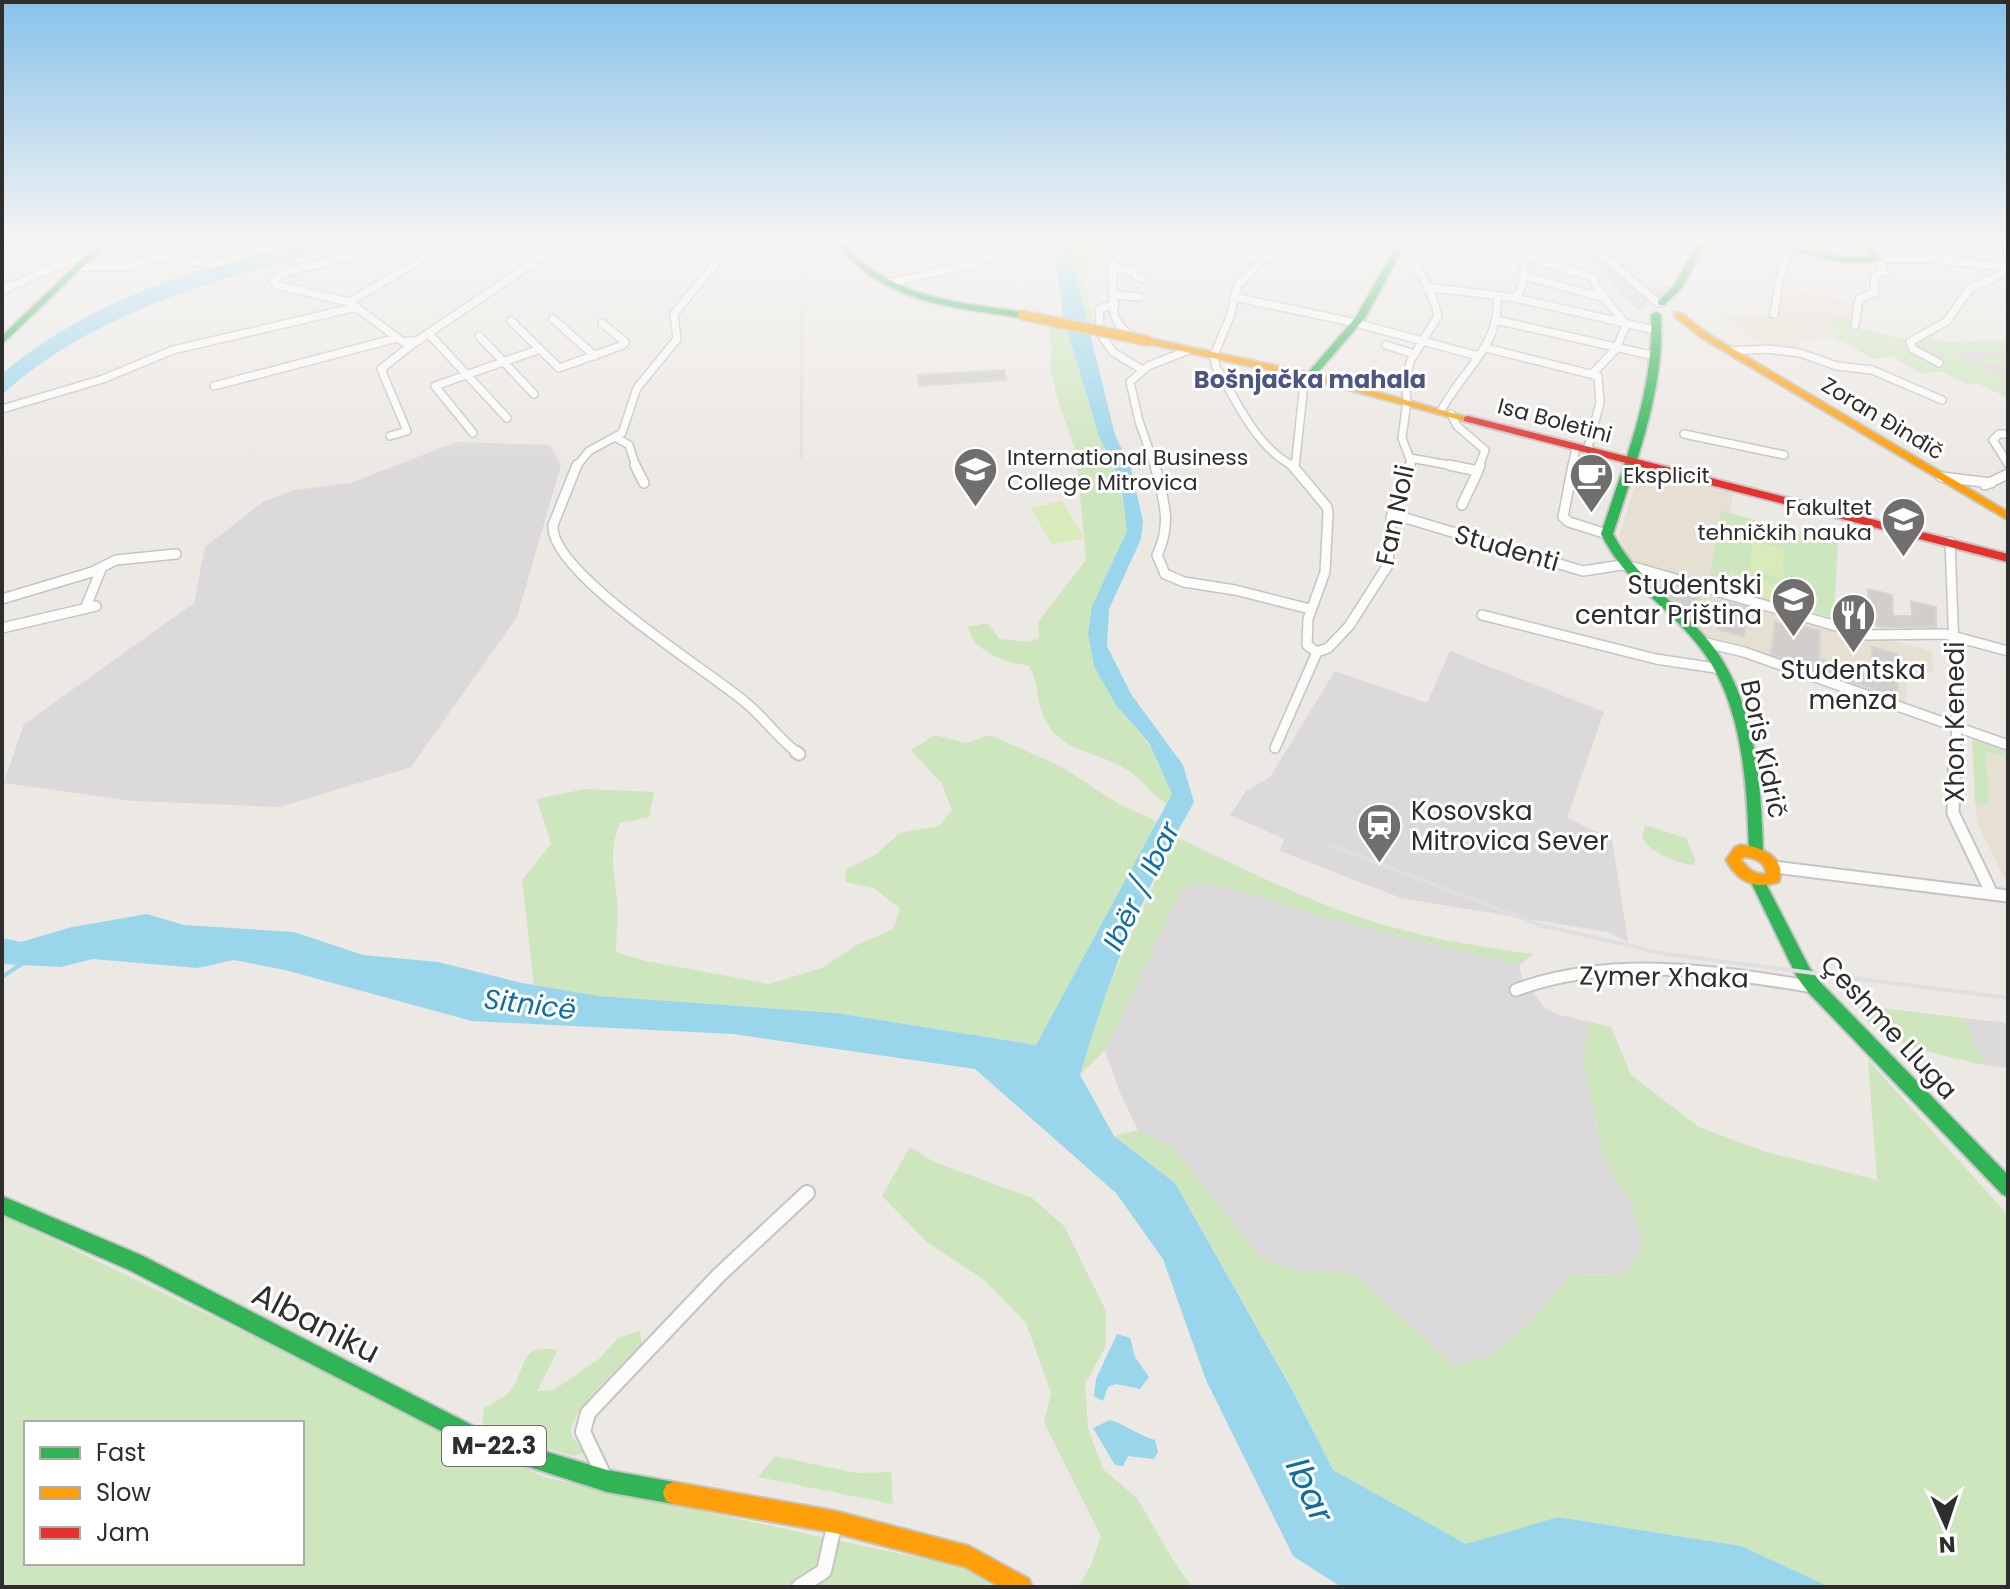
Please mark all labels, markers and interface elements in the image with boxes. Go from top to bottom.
district label: Bošnjačka mahala [1194,363,1426,396]
street label: Zoran Đinđič [1816,370,1950,467]
street label: Isa Boletini [1494,390,1615,451]
place label: International Business College Mitrovica [1007,442,1248,498]
school or university icon: International Business College Mitrovica [952,446,1000,509]
cafe icon: Eksplicit [1568,451,1616,514]
place label: Eksplicit [1623,460,1710,491]
street label: Fan Noli [1367,461,1423,569]
place label: Fakultet tehničkih nauka [1697,492,1872,548]
school or university icon: Fakultet tehničkih nauka [1879,496,1927,559]
street label: Studenti [1450,516,1564,580]
place label: Studentski centar Priština [1575,567,1762,633]
school or university icon: Studentski centar Priština [1769,576,1817,639]
restaurant icon: Studentska menza [1829,591,1877,654]
street label: Xhon Kenedi [1937,641,1973,803]
place label: Studentska menza [1780,652,1926,718]
street label: Boris Kidrič [1732,676,1796,822]
place label: Kosovska Mitrovica Sever [1411,793,1609,859]
station icon: Kosovska Mitrovica Sever [1356,802,1404,865]
water label: Ibër / Ibar [1093,815,1190,957]
street label: Çeshme Lluga [1813,947,1965,1107]
street label: Zymer Xhaka [1579,958,1749,996]
water label: Sitnicë [482,980,578,1029]
street label: Albaniku [245,1271,388,1374]
legend [24,1421,304,1565]
road number: M-22.3 [442,1426,546,1466]
text: Fast [96,1436,146,1469]
water label: Ibar [1274,1449,1346,1532]
text: Slow [96,1476,151,1509]
north arrow [1906,1485,1986,1565]
text: Jam [96,1516,150,1549]
text: N [1938,1529,1956,1560]

